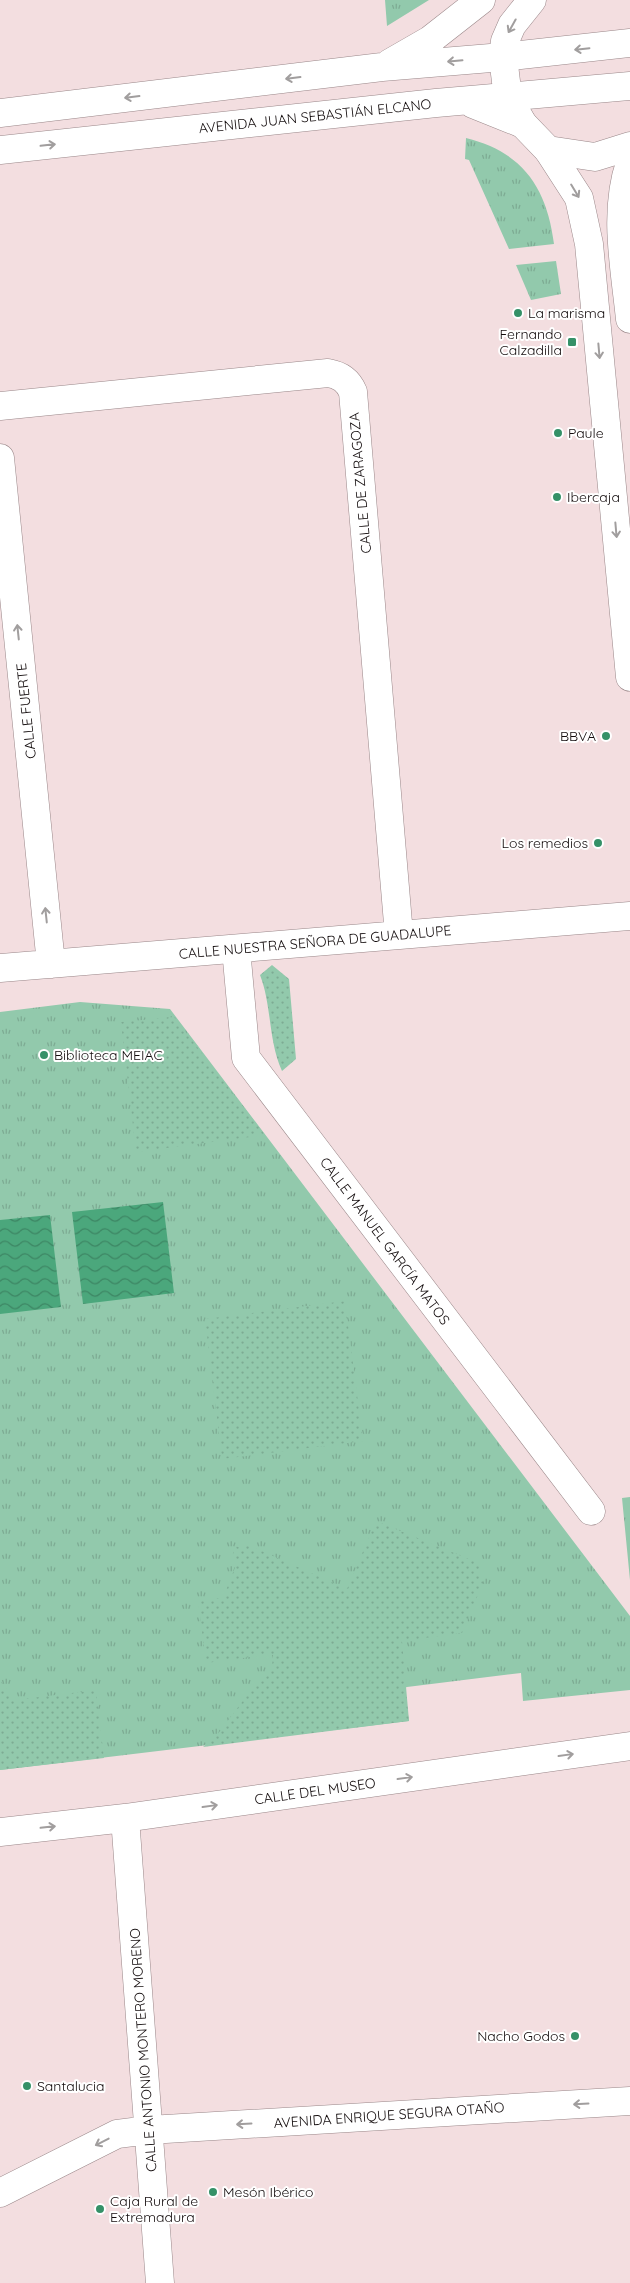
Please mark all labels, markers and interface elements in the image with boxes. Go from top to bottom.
one-way arrow [507,19,517,34]
one-way arrow [574,44,590,54]
one-way arrow [447,57,463,66]
one-way arrow [285,73,301,83]
one-way arrow [124,92,140,102]
street label: AVENIDA JUAN SEBASTIÁN ELCANO [198,95,432,137]
one-way arrow [40,140,56,150]
one-way arrow [570,183,580,197]
place label: La marisma [528,304,605,322]
marker: La marisma [512,307,524,319]
place label: Fernando Calzadilla [499,325,562,359]
marker: Fernando Calzadilla [566,336,578,348]
one-way arrow [594,342,604,358]
street label: CALLE DE ZARAGOZA [345,412,375,554]
place label: Paule [568,424,604,442]
marker: Paule [552,427,564,439]
place label: Ibercaja [567,488,620,506]
marker: Ibercaja [551,491,563,503]
one-way arrow [611,521,621,537]
one-way arrow [13,624,23,640]
street label: CALLE FUERTE [12,662,40,760]
place label: BBVA [560,727,596,745]
marker: BBVA [600,730,612,742]
place label: Los remedios [502,834,588,852]
marker: Los remedios [592,837,604,849]
one-way arrow [41,908,51,924]
street label: CALLE NUESTRA SEÑORA DE GUADALUPE [178,921,452,963]
place label: Biblioteca MEIAC [54,1046,163,1064]
marker: Biblioteca MEIAC [38,1049,50,1061]
street label: CALLE MANUEL GARCÍA MATOS [316,1154,454,1328]
one-way arrow [558,1750,574,1760]
one-way arrow [397,1773,413,1783]
street label: CALLE DEL MUSEO [253,1774,377,1808]
one-way arrow [201,1801,217,1811]
one-way arrow [40,1822,56,1832]
street label: CALLE ANTONIO MONTERO MORENO [125,1927,161,2173]
place label: Nacho Godos [477,2027,565,2045]
marker: Nacho Godos [569,2030,581,2042]
place label: Santalucia [37,2077,105,2095]
marker: Santalucia [21,2080,33,2092]
street label: AVENIDA ENRIQUE SEGURA OTAÑO [273,2098,505,2132]
one-way arrow [574,2099,590,2108]
one-way arrow [237,2120,253,2129]
one-way arrow [95,2138,110,2147]
place label: Mesón Ibérico [223,2183,313,2201]
marker: Mesón Ibérico [207,2186,219,2198]
place label: Caja Rural de Extremadura [110,2192,198,2226]
marker: Caja Rural de Extremadura [94,2203,106,2215]

